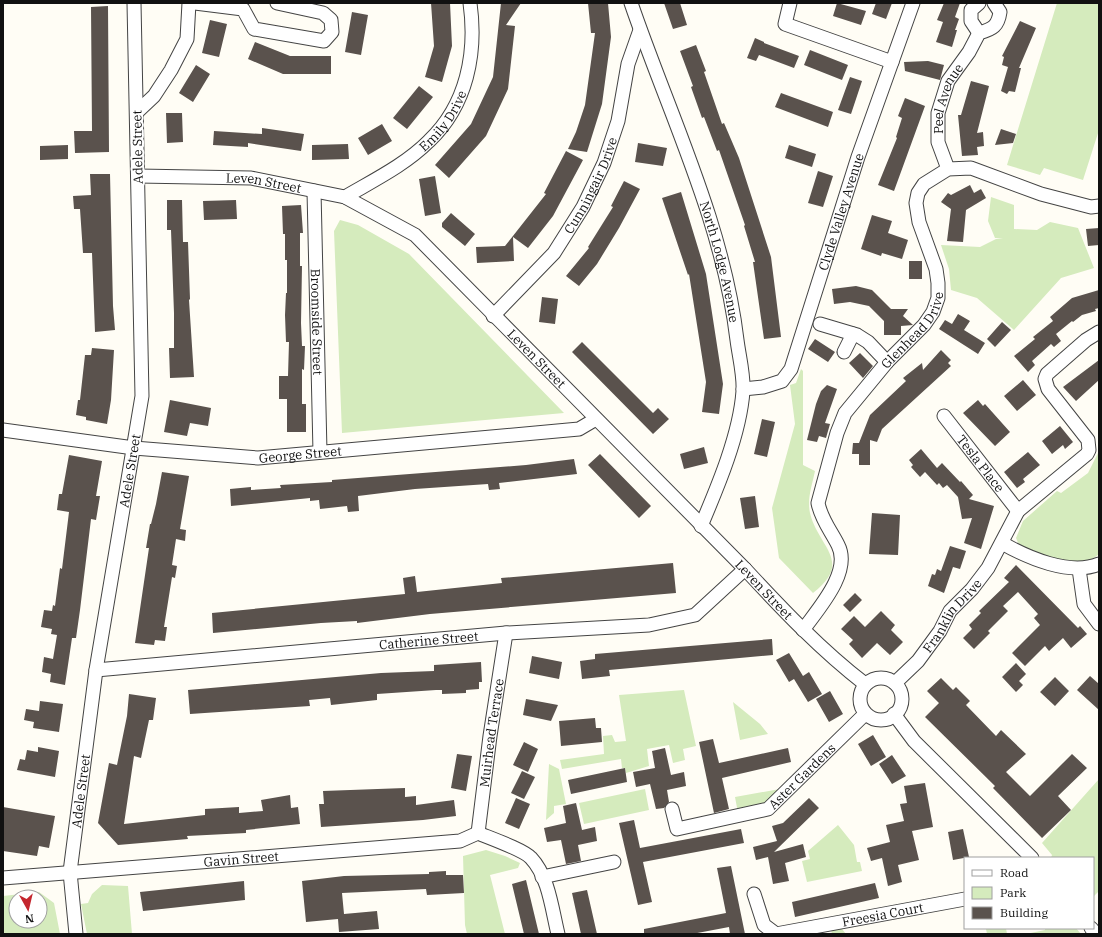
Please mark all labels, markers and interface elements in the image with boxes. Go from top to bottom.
street label: Peel Avenue [930,60,967,134]
street label: Emily Drive [416,88,470,155]
street label: Adele Street [128,109,147,184]
street label: Cunningair Drive [560,135,621,237]
street label: Clyde Valley Avenue [815,151,868,273]
street label: Leven Street [226,170,303,197]
street label: North Lodge Avenue [696,199,743,324]
street label: Broomside Street [307,268,326,376]
street label: Glenhead Drive [877,292,947,372]
street label: Leven Street [504,326,570,392]
street label: Adele Street [115,432,145,509]
street label: Tesla Place [953,432,1008,496]
street label: George Street [258,442,343,467]
street label: Leven Street [731,556,797,624]
street label: Franklin Drive [919,575,986,656]
street label: Catherine Street [378,627,480,653]
street label: Muirhead Terrace [476,677,508,788]
street label: Aster Gardens [765,740,839,813]
street label: Adele Street [68,753,94,829]
street label: Gavin Street [203,848,280,871]
legend [964,857,1094,929]
text: Road [1000,865,1029,880]
text: Park [1000,885,1026,900]
north arrow [8,889,48,929]
street label: Freesia Court [841,899,925,931]
text: Building [1000,905,1048,920]
text: N [24,911,35,926]

